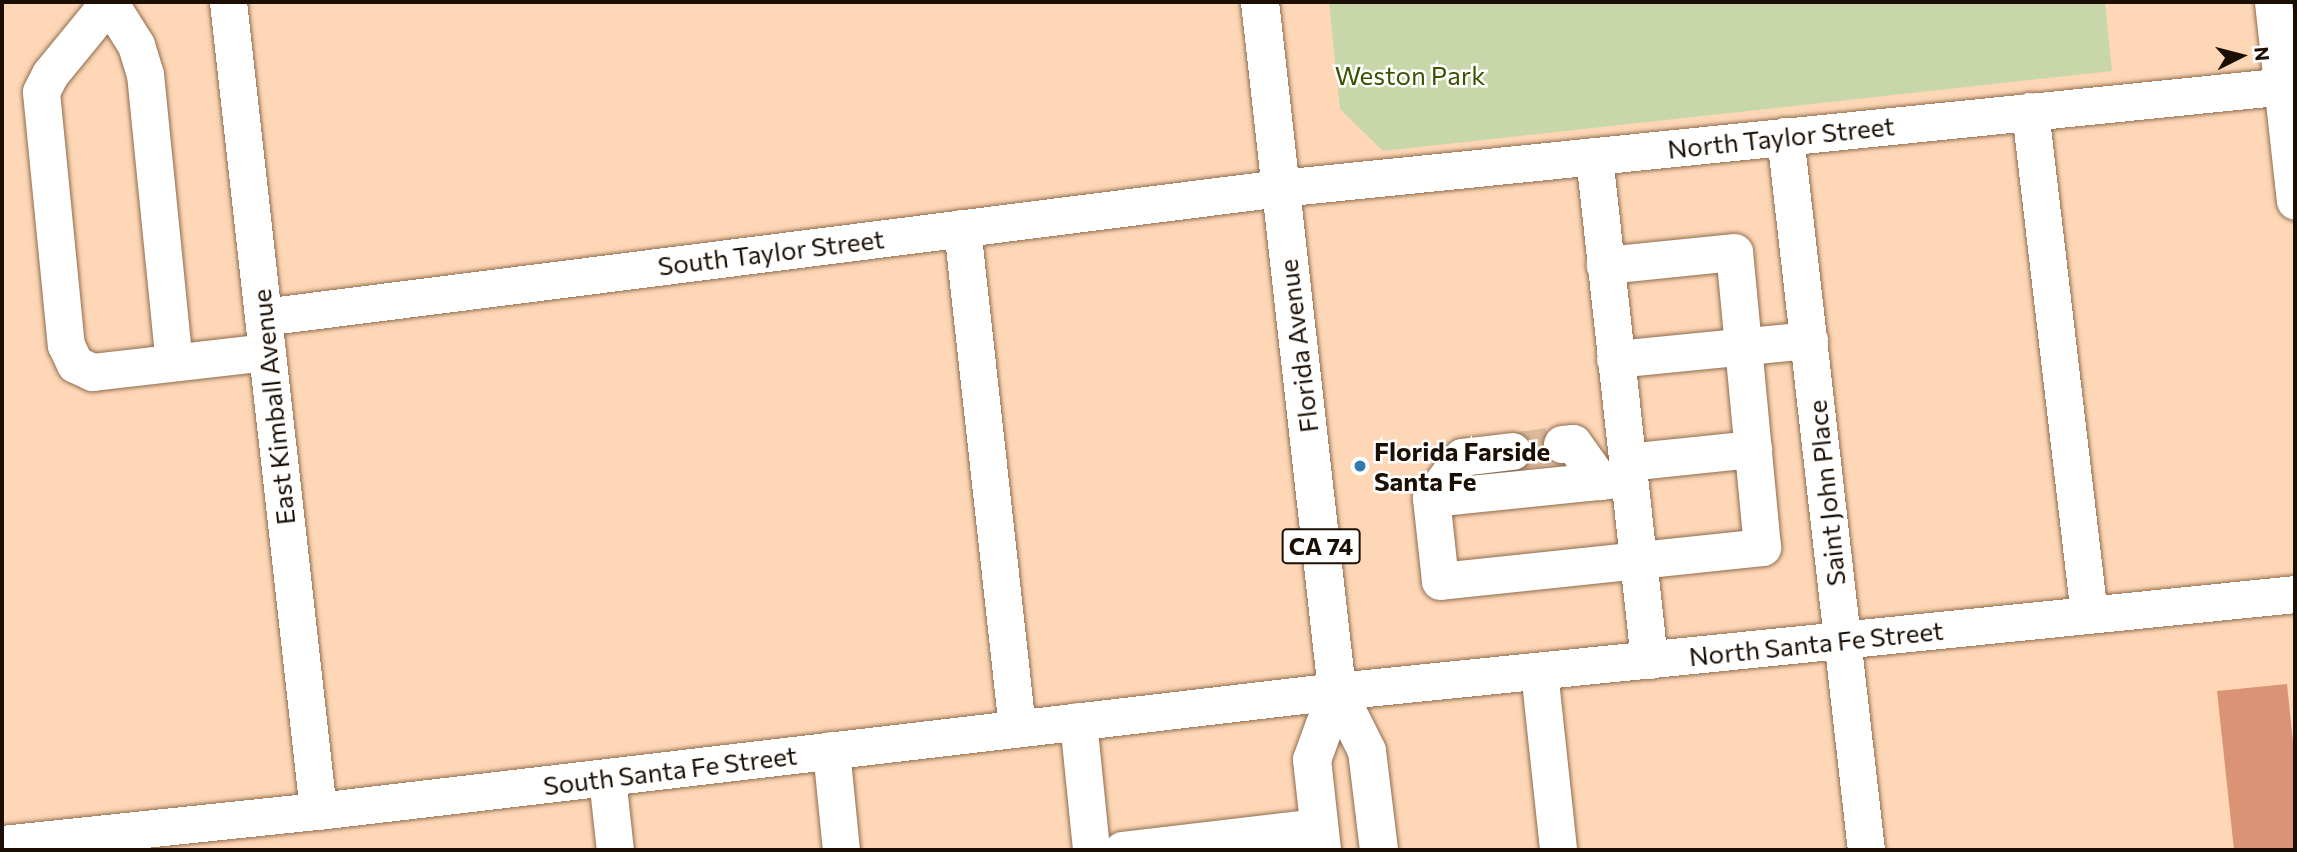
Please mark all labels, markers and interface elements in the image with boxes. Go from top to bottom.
north arrow [2206,21,2276,91]
text: N [2250,45,2275,62]
park label: Weston Park [1335,59,1485,91]
street label: North Taylor Street [1666,110,1896,164]
street label: South Taylor Street [656,223,886,281]
street label: Florida Avenue [1272,258,1324,434]
street label: East Kimball Avenue [245,287,301,527]
street label: Saint John Place [1801,398,1851,588]
place label: Florida Farside Santa Fe [1374,435,1550,496]
marker: Florida Farside Santa Fe [1352,458,1368,474]
road number: CA 74 [1281,526,1361,566]
street label: North Santa Fe Street [1687,614,1945,672]
street label: South Santa Fe Street [541,739,799,801]

